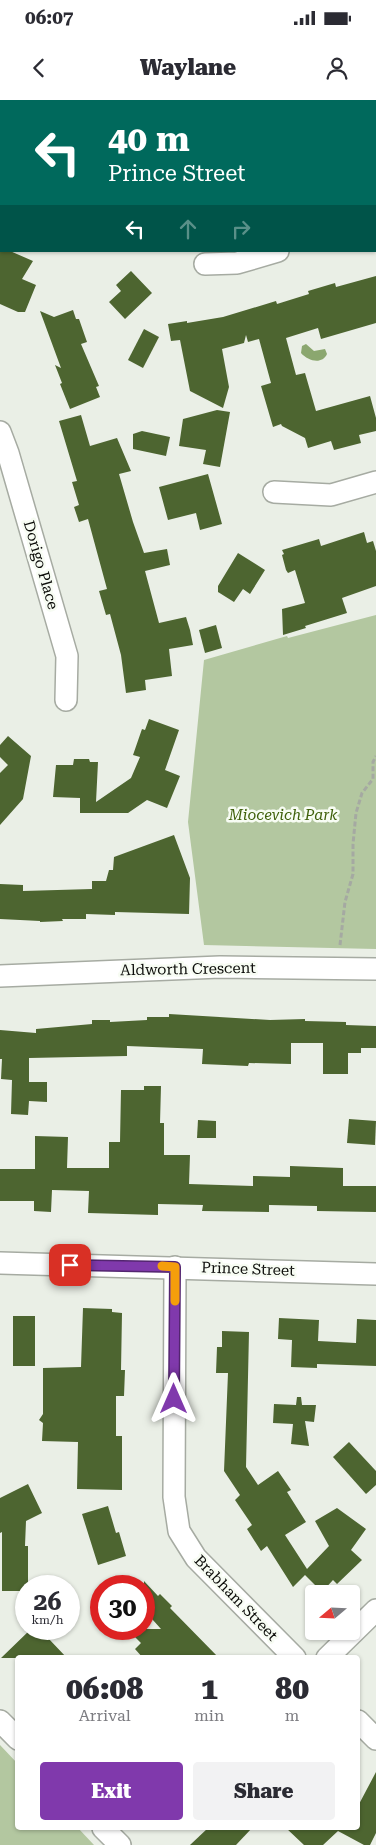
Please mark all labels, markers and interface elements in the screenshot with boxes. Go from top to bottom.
text: 06:07 [25,6,74,29]
icon: back [25,54,53,82]
icon: person [323,54,351,82]
text: Waylane [140,55,236,80]
text: 40 m [108,119,190,160]
icon: left [25,120,90,185]
text: Prince Street [108,161,246,186]
icon: left [121,215,149,243]
icon: ahead [174,215,202,243]
icon: right [227,215,255,243]
street label: Dorigo Place [20,518,62,612]
park label: Miocevich Park [228,806,338,824]
street label: Aldworth Crescent [120,959,256,979]
pin [49,1244,91,1286]
icon: arrive [56,1251,84,1279]
street label: Prince Street [201,1258,296,1280]
position arrow [147,1372,199,1424]
street label: Brabham Street [191,1551,282,1645]
speed limit sign: 30 [90,1575,155,1640]
north arrow [305,1585,360,1640]
map controls [305,1585,360,1640]
text: 26 [33,1587,62,1616]
text: km/h [31,1613,64,1627]
text: 06:08 [66,1671,143,1706]
text: 1 [201,1671,218,1706]
text: 80 [275,1671,309,1706]
text: Arrival [79,1706,131,1725]
text: min [194,1706,224,1725]
text: m [285,1706,299,1725]
button: Exit [40,1762,183,1820]
button: Share [193,1762,335,1820]

